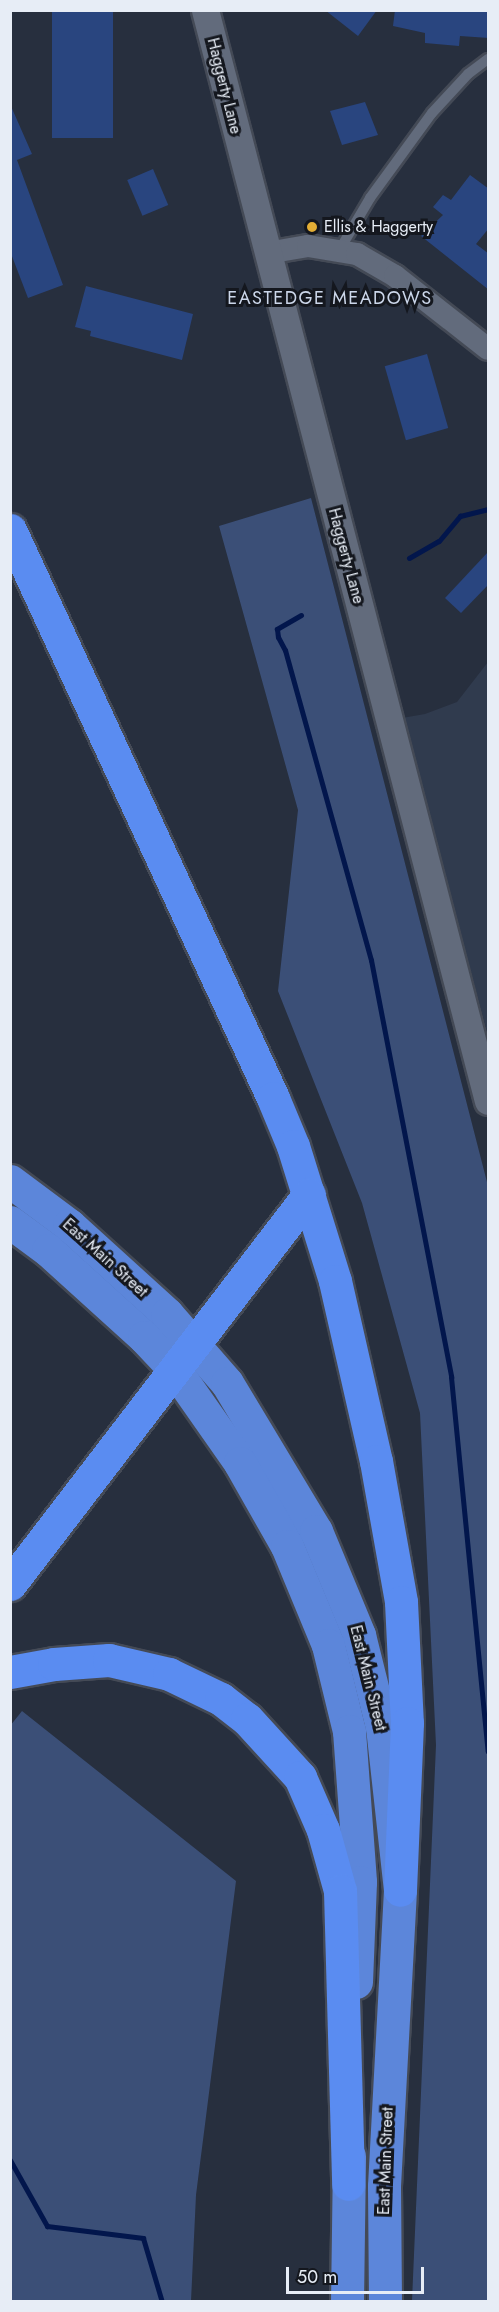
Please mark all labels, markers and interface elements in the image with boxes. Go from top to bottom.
street label: Haggerty Lane [203,36,245,136]
place label: Ellis & Haggerty [324,217,433,237]
marker: Ellis & Haggerty [305,220,319,234]
district label: EASTEDGE MEADOWS [227,287,433,309]
street label: Haggerty Lane [324,506,368,606]
street label: East Main Street [59,1215,151,1301]
street label: East Main Street [346,1623,390,1733]
street label: East Main Street [375,2107,397,2215]
scale bar [289,2255,427,2293]
text: 50 m [297,2264,337,2290]

